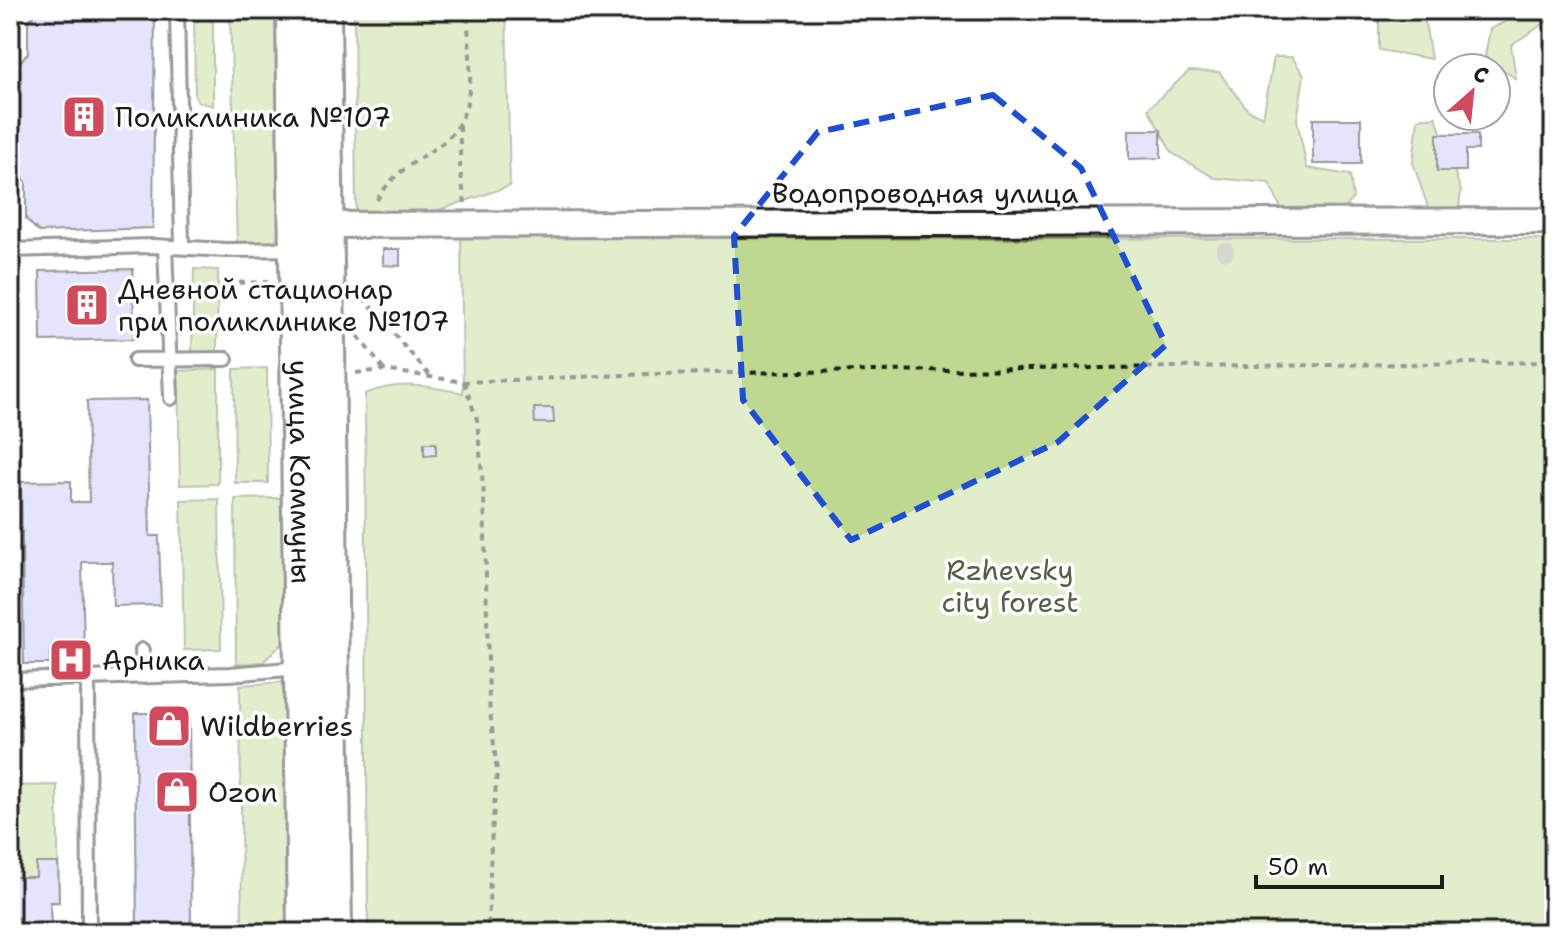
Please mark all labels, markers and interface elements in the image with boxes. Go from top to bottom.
north arrow [1432,52,1512,132]
text: С [1468,59,1493,91]
building icon: Поликлиника №107 [60,93,108,141]
place label: Поликлиника №107 [115,98,391,136]
street label: Водопроводная улица [772,174,1078,212]
place label: Дневной стационар при поликлинике №107 [118,270,450,340]
building icon: Дневной стационар при поликлинике №107 [63,281,111,329]
street label: улица Коммуны [280,360,321,584]
park label: Rzhevsky city forest [942,551,1078,621]
hospital icon: Арника [47,636,95,684]
place label: Арника [102,641,205,679]
shop icon: Wildberries [145,702,193,750]
place label: Wildberries [200,707,353,745]
shop icon: Ozon [153,768,201,816]
place label: Ozon [208,773,278,811]
scale bar [1256,839,1442,889]
text: 50 m [1268,851,1328,883]

